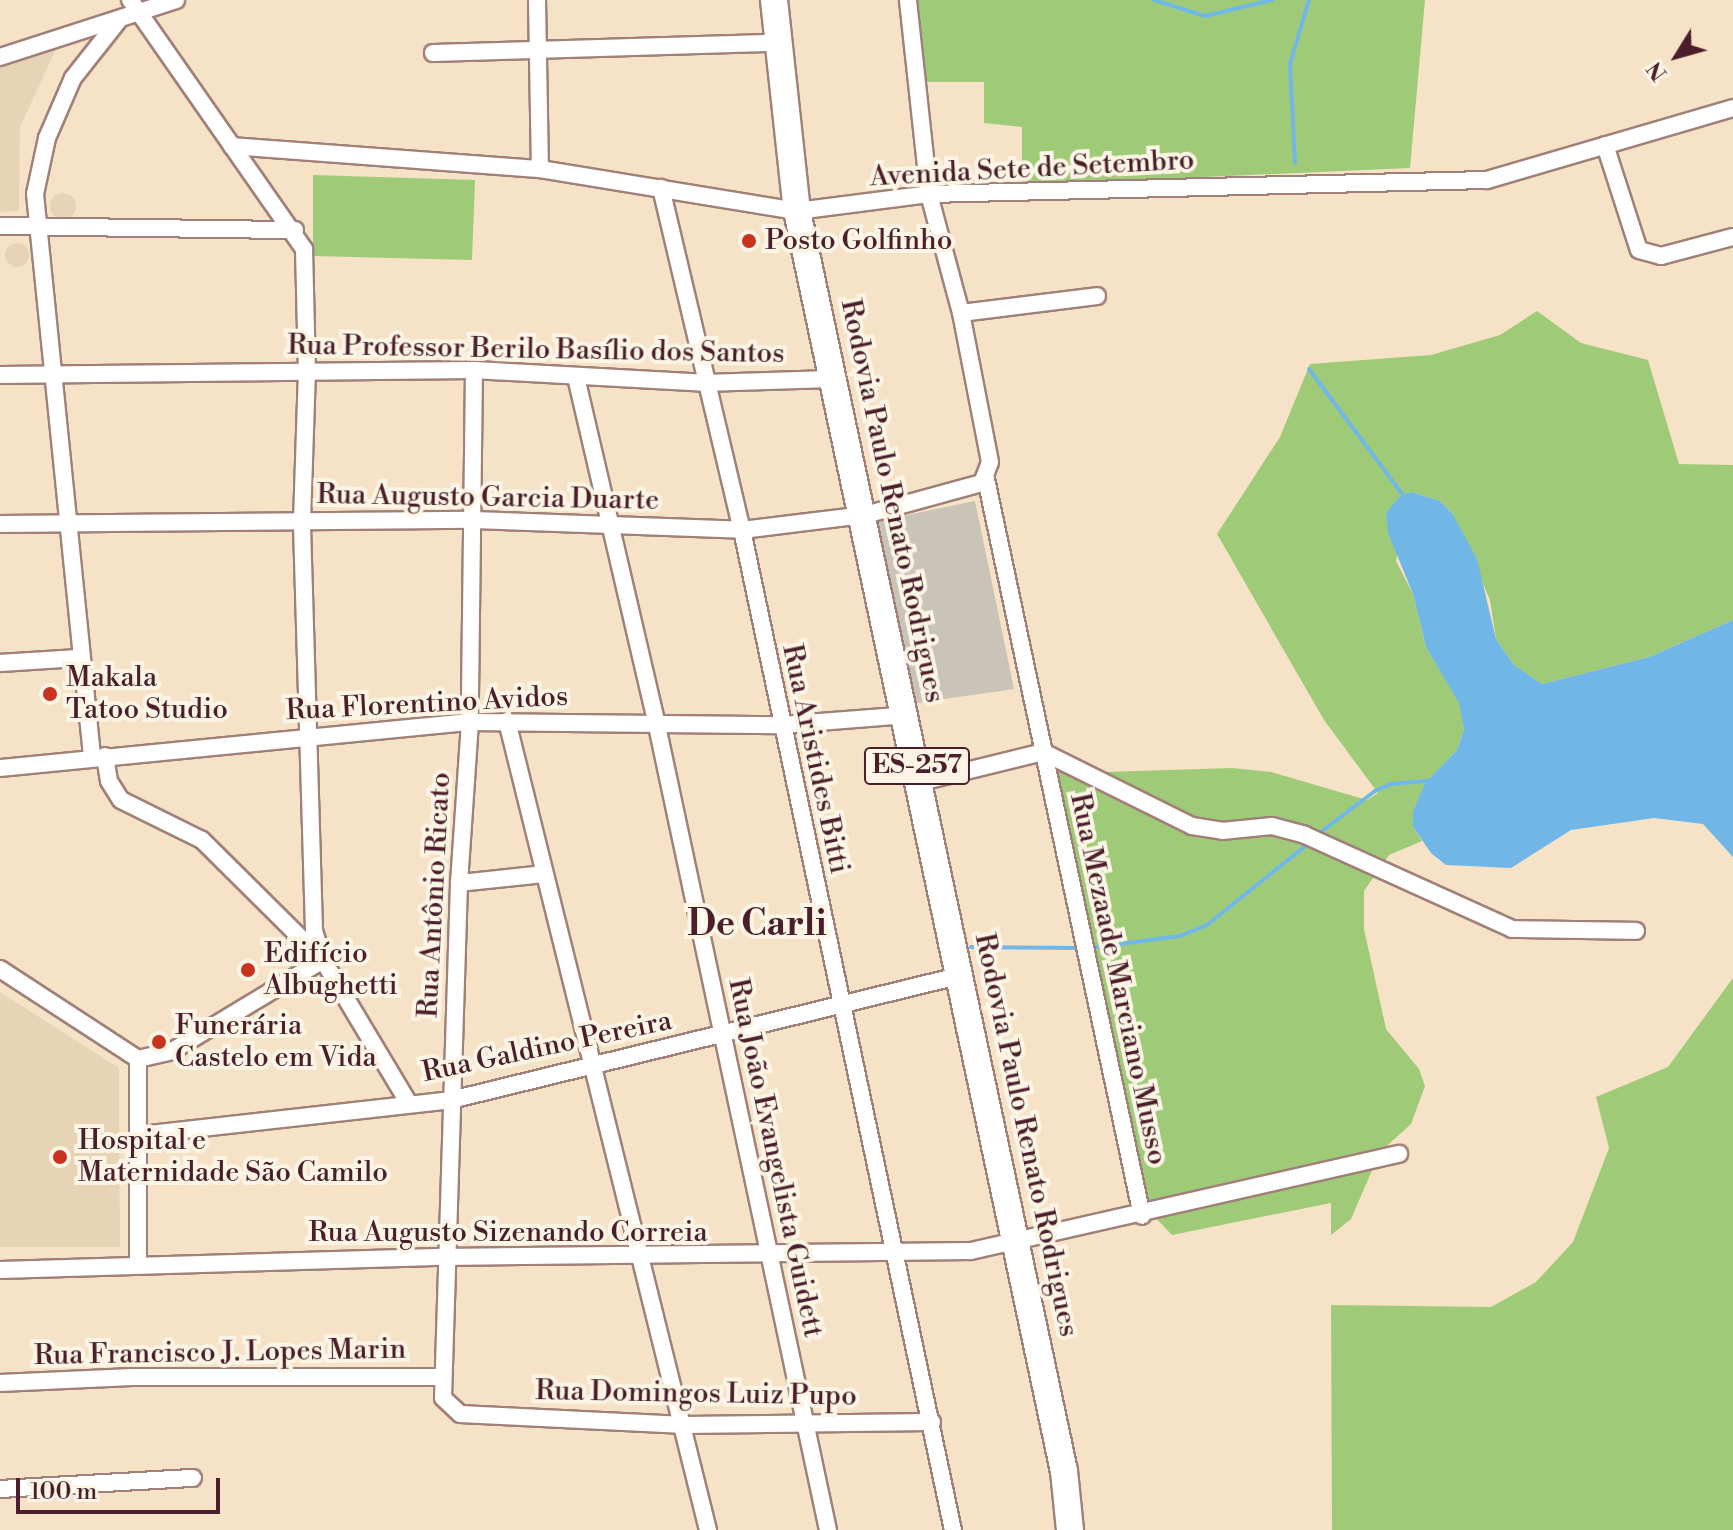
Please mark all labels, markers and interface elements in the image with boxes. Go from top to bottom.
north arrow [1637,16,1717,96]
text: N [1641,56,1673,86]
street label: Avenida Sete de Setembro [869,144,1195,194]
place label: Posto Golfinho [765,224,952,258]
marker: Posto Golfinho [740,232,758,250]
street label: Rodovia Paulo Renato Rodrigues [833,296,951,706]
street label: Rua Professor Berilo Basílio dos Santos [287,329,785,371]
street label: Rua Augusto Garcia Duarte [316,478,660,518]
street label: Rua Aristides Bitti [774,641,856,877]
place label: Makala Tatoo Studio [66,661,228,727]
street label: Rua Florentino Avidos [285,680,569,728]
marker: Makala Tatoo Studio [41,685,59,703]
road number: ES-257 [863,744,971,788]
street label: Rua Antônio Ricato [412,771,458,1019]
street label: Rua Mezaade Marciano Musso [1062,790,1174,1168]
district label: De Carli [687,903,827,947]
street label: Rodovia Paulo Renato Rodrigues [967,930,1085,1340]
place label: Edifício Albughetti [264,937,398,1003]
marker: Edifício Albughetti [239,961,257,979]
street label: Rua João Evangelista Guidett [721,975,829,1341]
street label: Rua Galdino Pereira [419,1004,675,1090]
place label: Funerária Castelo em Vida [175,1009,377,1075]
marker: Funerária Castelo em Vida [150,1033,168,1051]
place label: Hospital e Maternidade São Camilo [78,1124,388,1190]
marker: Hospital e Maternidade São Camilo [49,1146,71,1168]
street label: Rua Augusto Sizenando Correia [308,1216,708,1250]
street label: Rua Francisco J. Lopes Marin [34,1333,406,1373]
street label: Rua Domingos Luiz Pupo [535,1374,857,1414]
scale bar [20,1462,224,1512]
text: 100 m [30,1477,97,1507]

